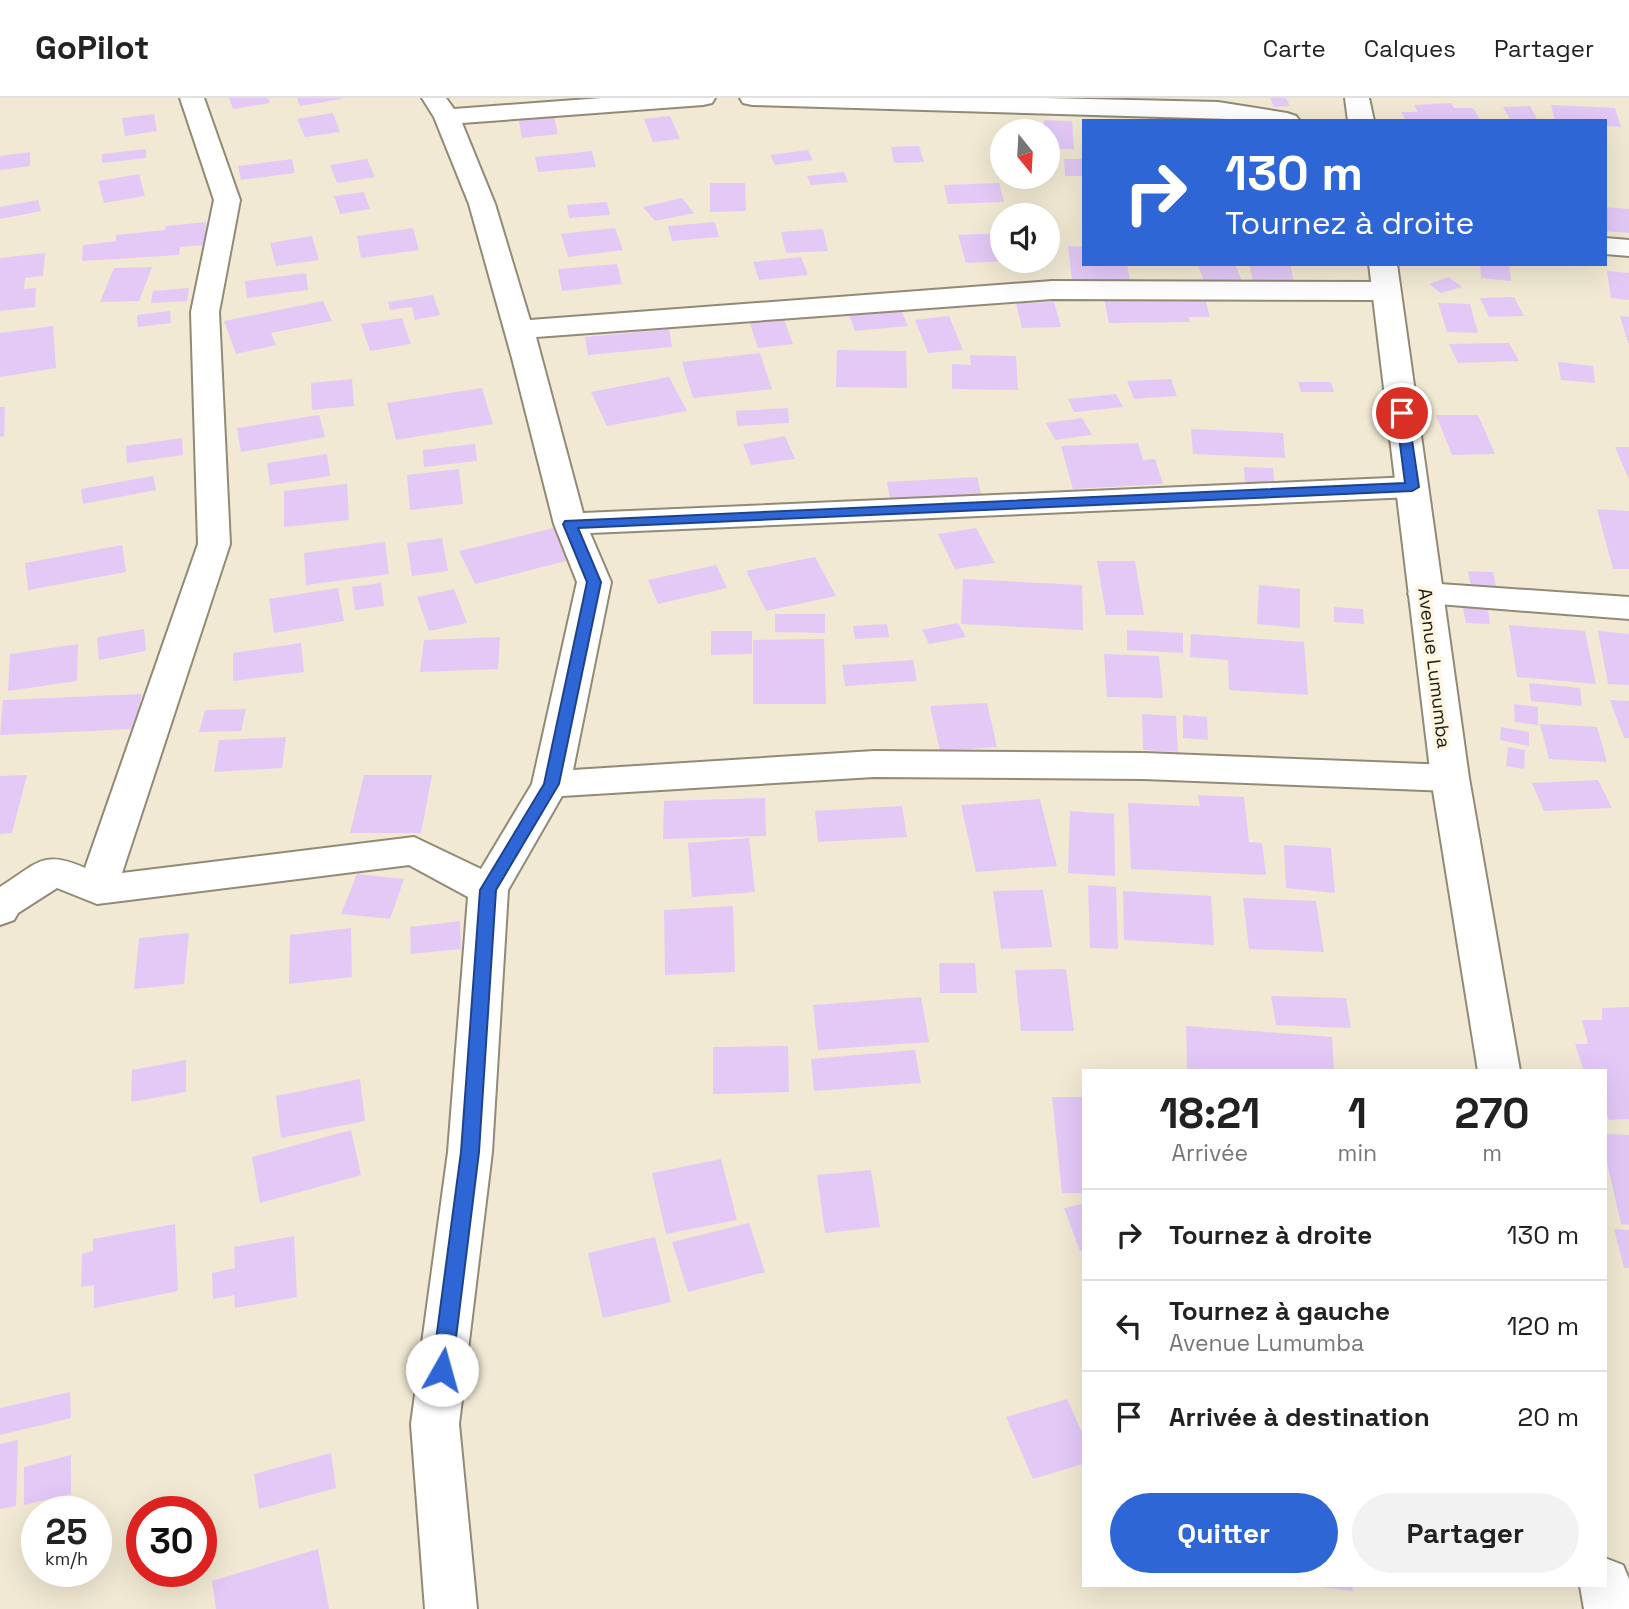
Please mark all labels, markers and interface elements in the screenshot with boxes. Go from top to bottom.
text: GoPilot [35,27,149,69]
text: Carte [1263,33,1326,64]
text: Calques [1364,33,1456,64]
text: Partager [1494,33,1594,64]
north arrow [990,119,1060,189]
map controls [990,119,1060,273]
text: 130 m [1225,142,1363,204]
icon: right [1110,147,1201,238]
button: sound [990,203,1060,273]
text: Tournez à droite [1225,203,1474,243]
pin [1372,383,1432,443]
icon: arrive [1383,394,1421,432]
street label: Avenue Lumumba [1412,587,1457,750]
text: 18:21 [1159,1087,1260,1140]
text: 1 [1348,1087,1367,1140]
text: 270 [1455,1087,1529,1140]
text: Arrivée [1171,1138,1248,1168]
text: min [1338,1138,1377,1168]
text: m [1482,1138,1502,1168]
icon: right [1110,1216,1148,1254]
text: Tournez à droite [1169,1218,1372,1252]
text: 130 m [1507,1218,1579,1252]
text: Tournez à gauche [1169,1294,1390,1328]
icon: left [1110,1307,1148,1345]
text: 120 m [1507,1309,1579,1343]
text: Avenue Lumumba [1169,1328,1364,1358]
position arrow [405,1333,479,1407]
icon: arrive [1110,1398,1148,1436]
text: Arrivée à destination [1169,1400,1430,1434]
text: 20 m [1518,1400,1579,1434]
button: Quitter [1110,1493,1338,1573]
button: Partager [1352,1493,1579,1573]
speed limit sign: 30 [126,1496,217,1587]
text: 25 [46,1510,87,1554]
text: km/h [45,1547,88,1570]

